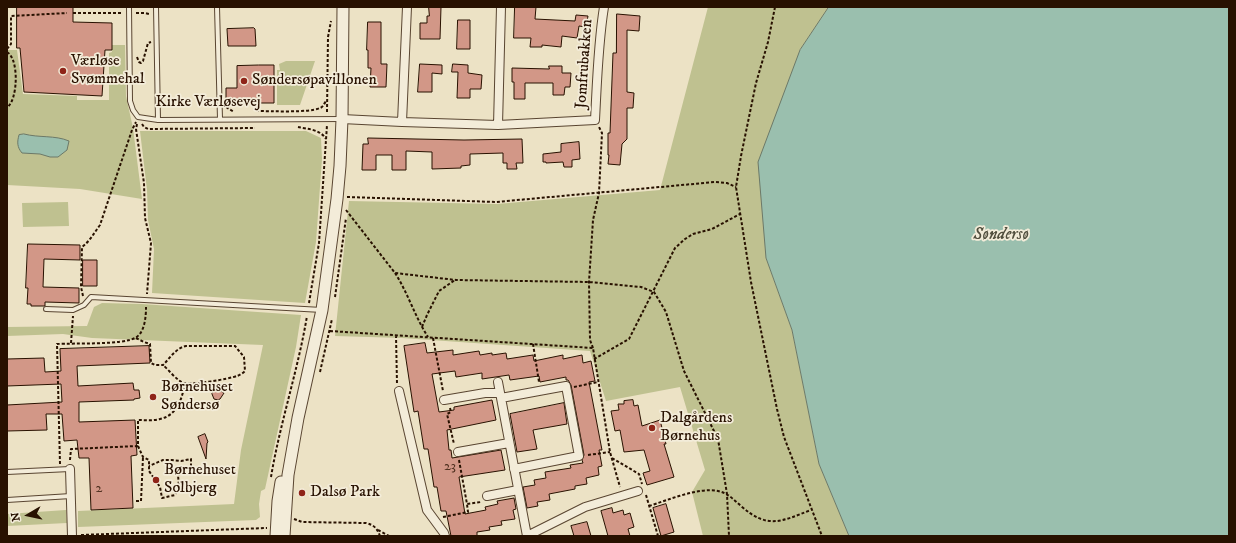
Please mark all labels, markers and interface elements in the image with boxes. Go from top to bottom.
street label: Jomfrubakken [572,19,598,109]
place label: Værløse Svømmehal [71,52,145,90]
marker: Værløse Svømmehal [58,66,68,76]
place label: Søndersøpavillonen [252,71,377,91]
marker: Søndersøpavillonen [239,76,249,86]
street label: Kirke Værløsevej [155,93,261,113]
water label: Søndersø [973,225,1029,245]
place label: Børnehuset Søndersø [161,378,233,416]
marker: Børnehuset Søndersø [148,392,158,402]
place label: Dalgårdens Børnehus [660,409,732,447]
marker: Dalgårdens Børnehus [647,423,657,433]
house number: 23 [444,459,456,475]
place label: Børnehuset Solbjerg [164,461,236,499]
marker: Børnehuset Solbjerg [151,475,161,485]
house number: 2 [96,481,102,497]
place label: Dalsø Park [310,483,380,503]
marker: Dalsø Park [297,488,307,498]
north arrow [8,495,48,535]
text: N [9,511,24,522]

